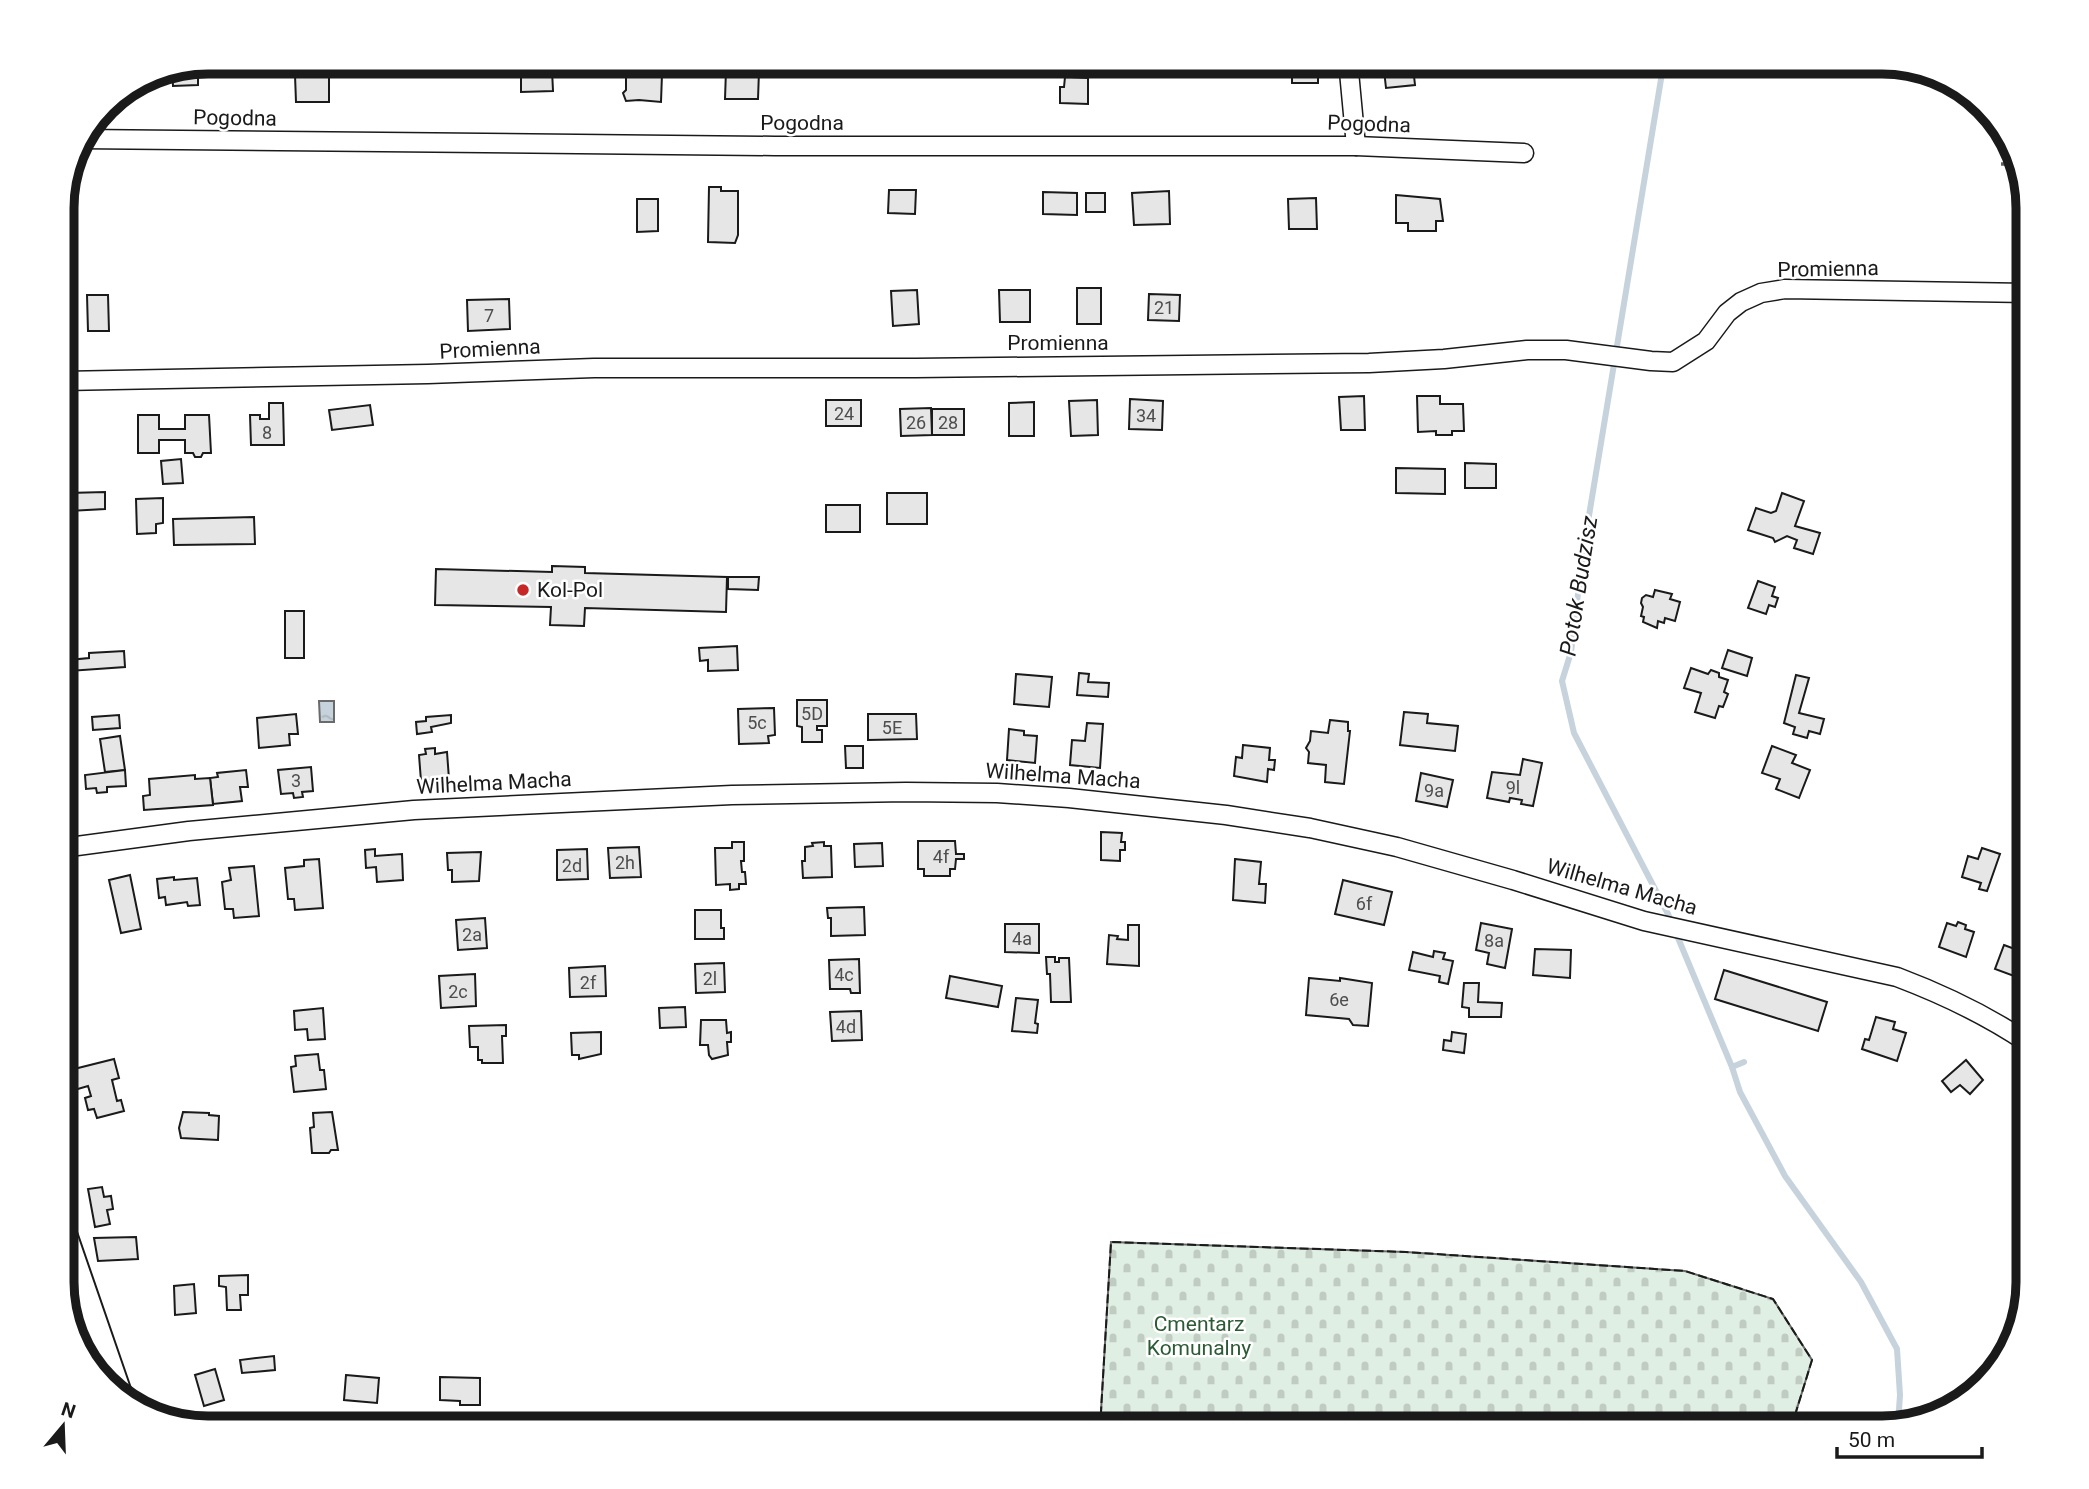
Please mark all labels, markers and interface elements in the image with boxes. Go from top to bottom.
street label: Pogodna [193,105,277,131]
street label: Pogodna [760,111,844,135]
street label: Pogodna [1327,111,1411,137]
street label: Promienna [1777,256,1879,282]
house number: 21 [1154,297,1174,318]
house number: 7 [484,305,494,326]
street label: Promienna [1007,331,1109,355]
street label: Promienna [439,334,541,364]
house number: 24 [834,403,854,424]
house number: 34 [1136,405,1156,426]
house number: 26 [906,412,926,433]
house number: 28 [938,412,958,433]
house number: 8 [262,422,272,443]
water label: Potok Budzisz [1555,514,1603,658]
place label: Kol-Pol [537,578,603,602]
marker: Kol-Pol [515,582,531,598]
house number: 5D [801,703,823,724]
house number: 5c [747,712,767,733]
house number: 5E [882,717,902,738]
street label: Wilhelma Macha [985,759,1141,793]
street label: Wilhelma Macha [416,767,572,799]
house number: 3 [291,770,301,791]
house number: 9l [1506,777,1520,798]
house number: 9a [1424,780,1444,801]
house number: 4f [933,846,950,867]
house number: 2h [615,852,635,873]
street label: Wilhelma Macha [1544,854,1700,920]
house number: 2d [562,855,582,876]
house number: 6f [1356,893,1373,914]
house number: 2a [462,924,482,945]
house number: 4a [1012,928,1032,949]
house number: 8a [1484,930,1504,951]
house number: 4c [834,964,854,985]
house number: 2l [703,968,717,989]
house number: 2f [580,972,597,993]
house number: 2c [448,981,468,1002]
house number: 6e [1329,989,1349,1010]
house number: 4d [836,1016,856,1037]
park label: Cmentarz Komunalny [1147,1312,1251,1360]
north arrow [28,1391,98,1461]
text: N [58,1397,78,1423]
scale bar [1837,1416,1982,1460]
text: 50 m [1848,1428,1895,1452]

